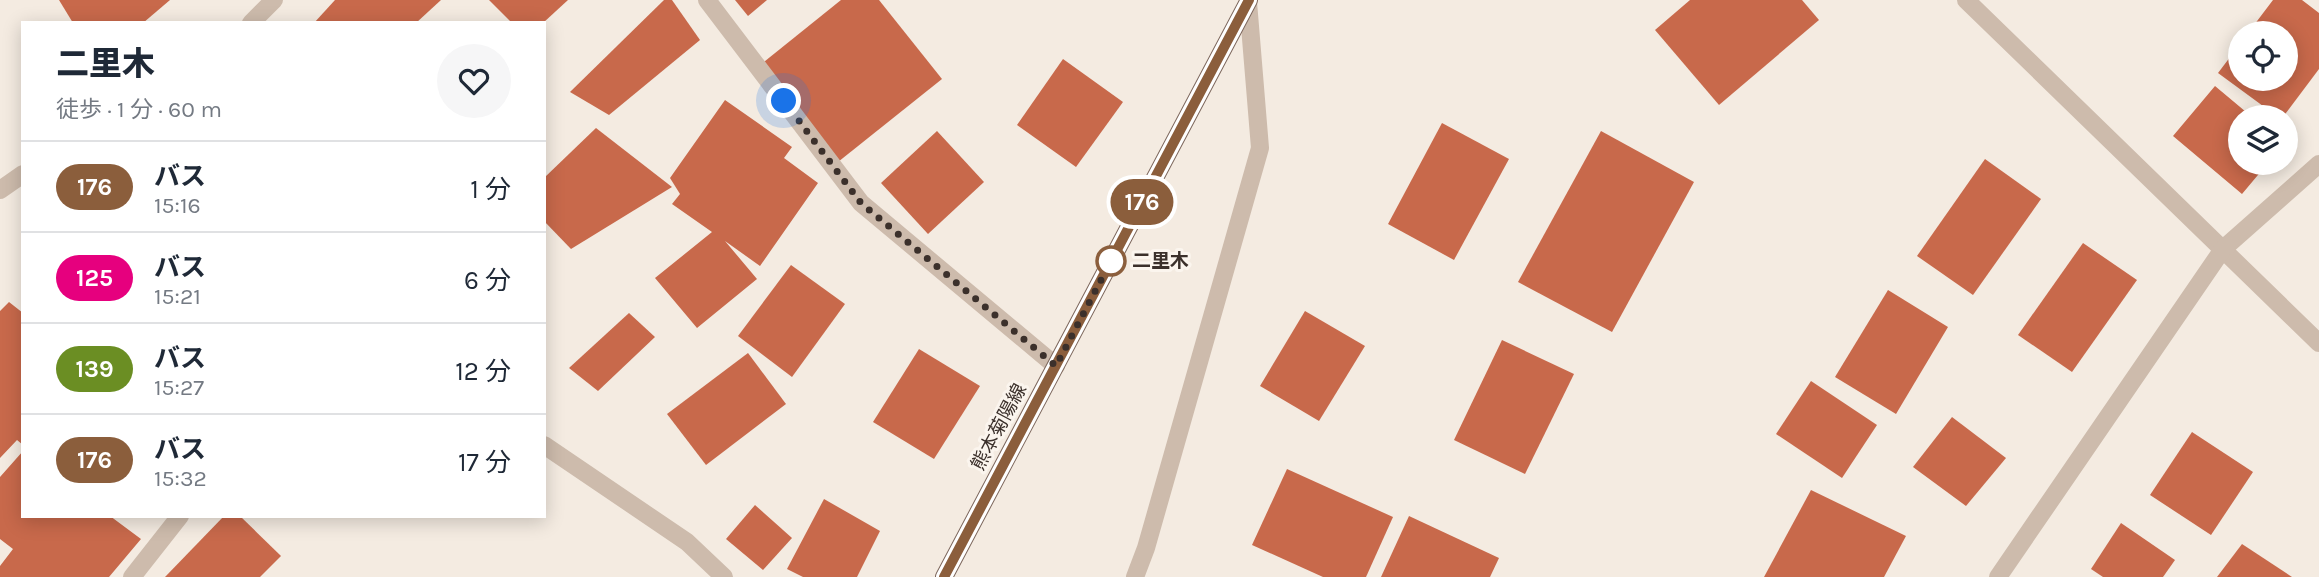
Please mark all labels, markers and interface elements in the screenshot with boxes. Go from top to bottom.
map controls [2228,21,2298,175]
button: locate [2228,21,2298,91]
button: heart [437,44,511,118]
text: 二里木 [56,45,155,83]
your location [766,83,801,118]
text: 徒歩 · 1 分 · 60 m [56,96,222,123]
button: layers [2228,105,2298,175]
text: バス [154,161,206,192]
text: 176 [77,173,112,201]
text: 1 分 [470,174,511,205]
line badge: 176 [1102,179,1182,225]
text: 176 [1124,188,1160,216]
text: 15:16 [154,192,201,219]
marker: 二里木 [1096,246,1126,276]
place label: 二里木 [1132,250,1189,272]
text: バス [154,252,206,283]
text: 125 [76,264,113,292]
text: 6 分 [464,265,511,296]
text: 15:21 [154,283,201,310]
text: バス [154,343,206,374]
text: 139 [75,355,114,383]
text: 12 分 [455,356,511,387]
text: 15:27 [154,374,204,401]
street label: 熊本菊陽線 [967,380,1031,474]
text: バス [154,434,206,465]
text: 176 [77,446,112,474]
text: 17 分 [458,447,511,478]
text: 15:32 [154,465,207,492]

